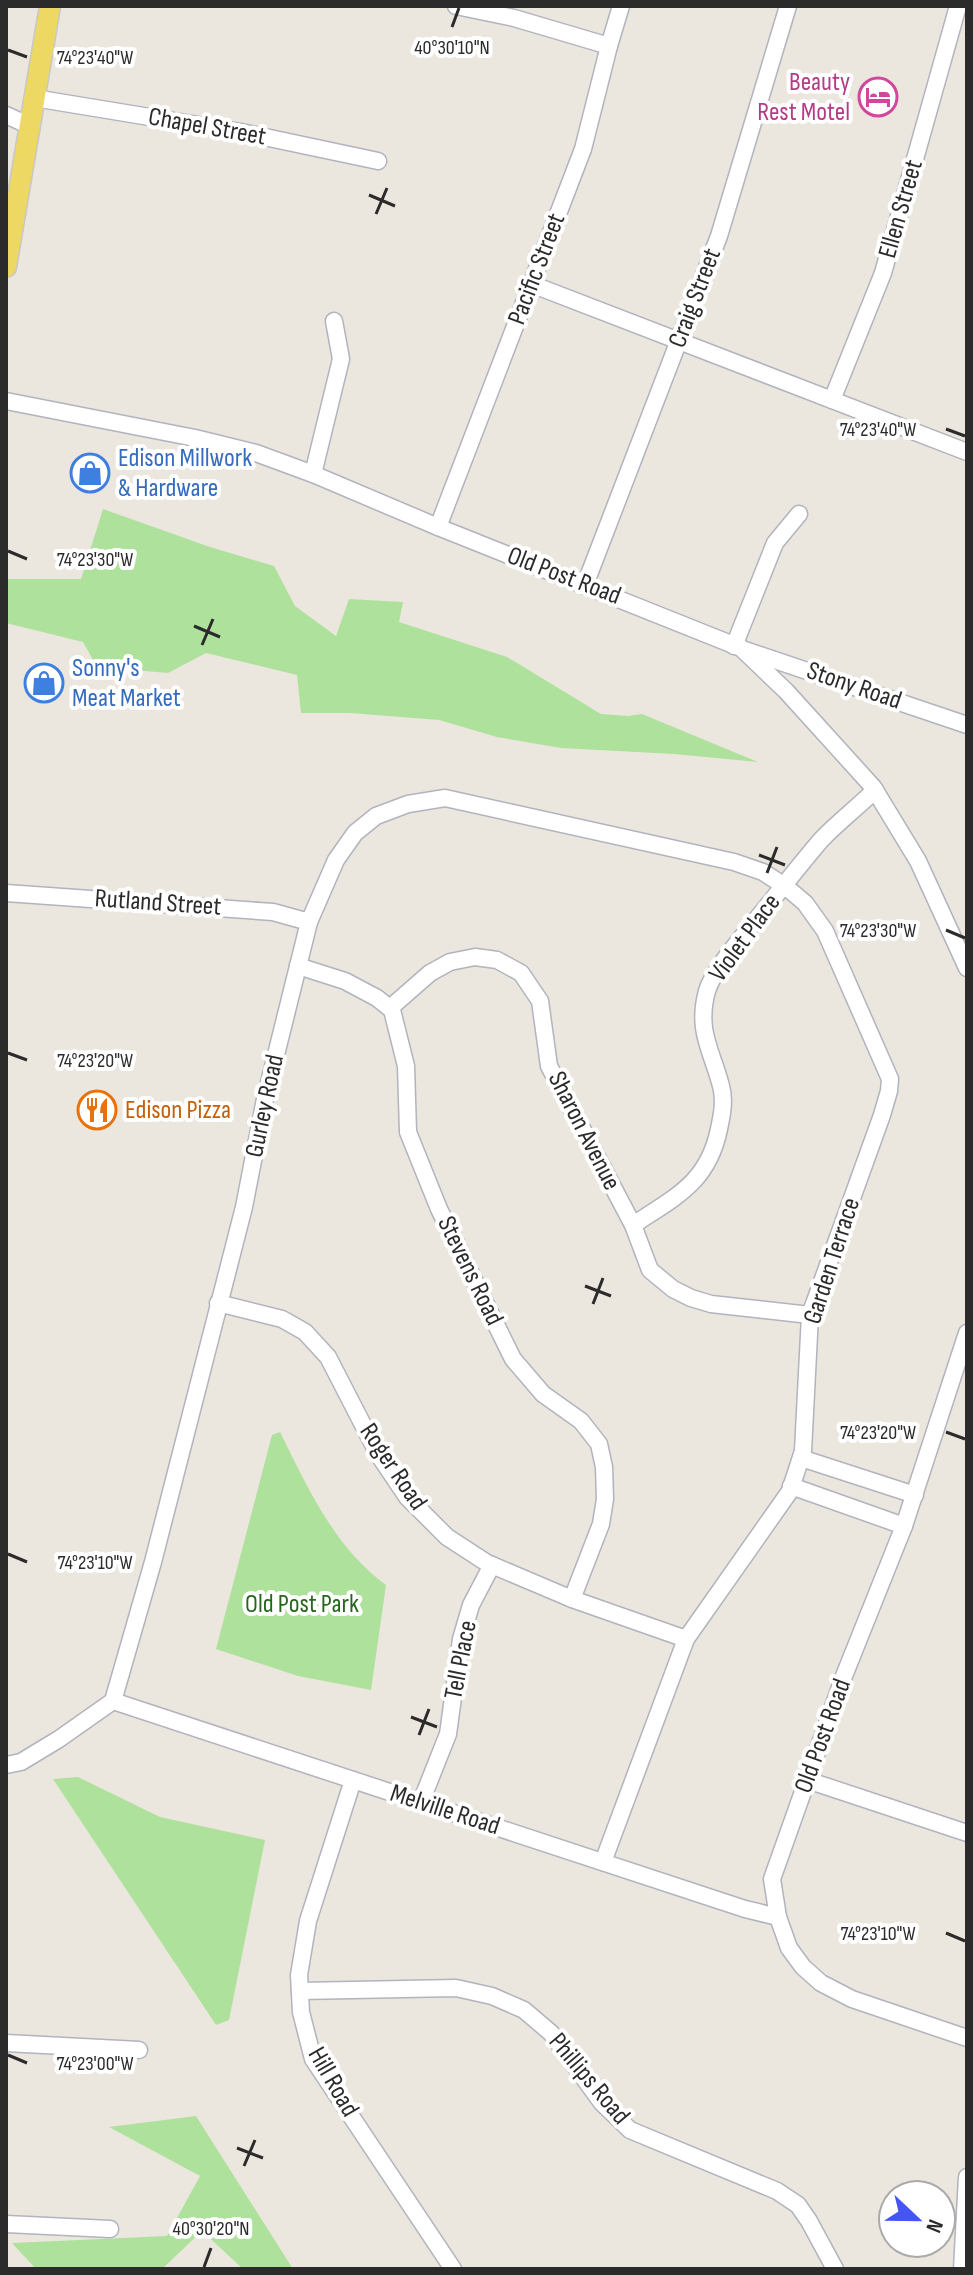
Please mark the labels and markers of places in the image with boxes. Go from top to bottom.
place label: Beauty Rest Motel [757,67,850,128]
hotel icon: Beauty Rest Motel [857,76,899,118]
place label: Edison Millwork & Hardware [118,443,252,504]
shop icon: Edison Millwork & Hardware [69,452,111,494]
place label: Sonny's Meat Market [72,653,181,714]
shop icon: Sonny's Meat Market [23,662,65,704]
restaurant icon: Edison Pizza [76,1089,118,1131]
place label: Edison Pizza [125,1095,231,1126]

